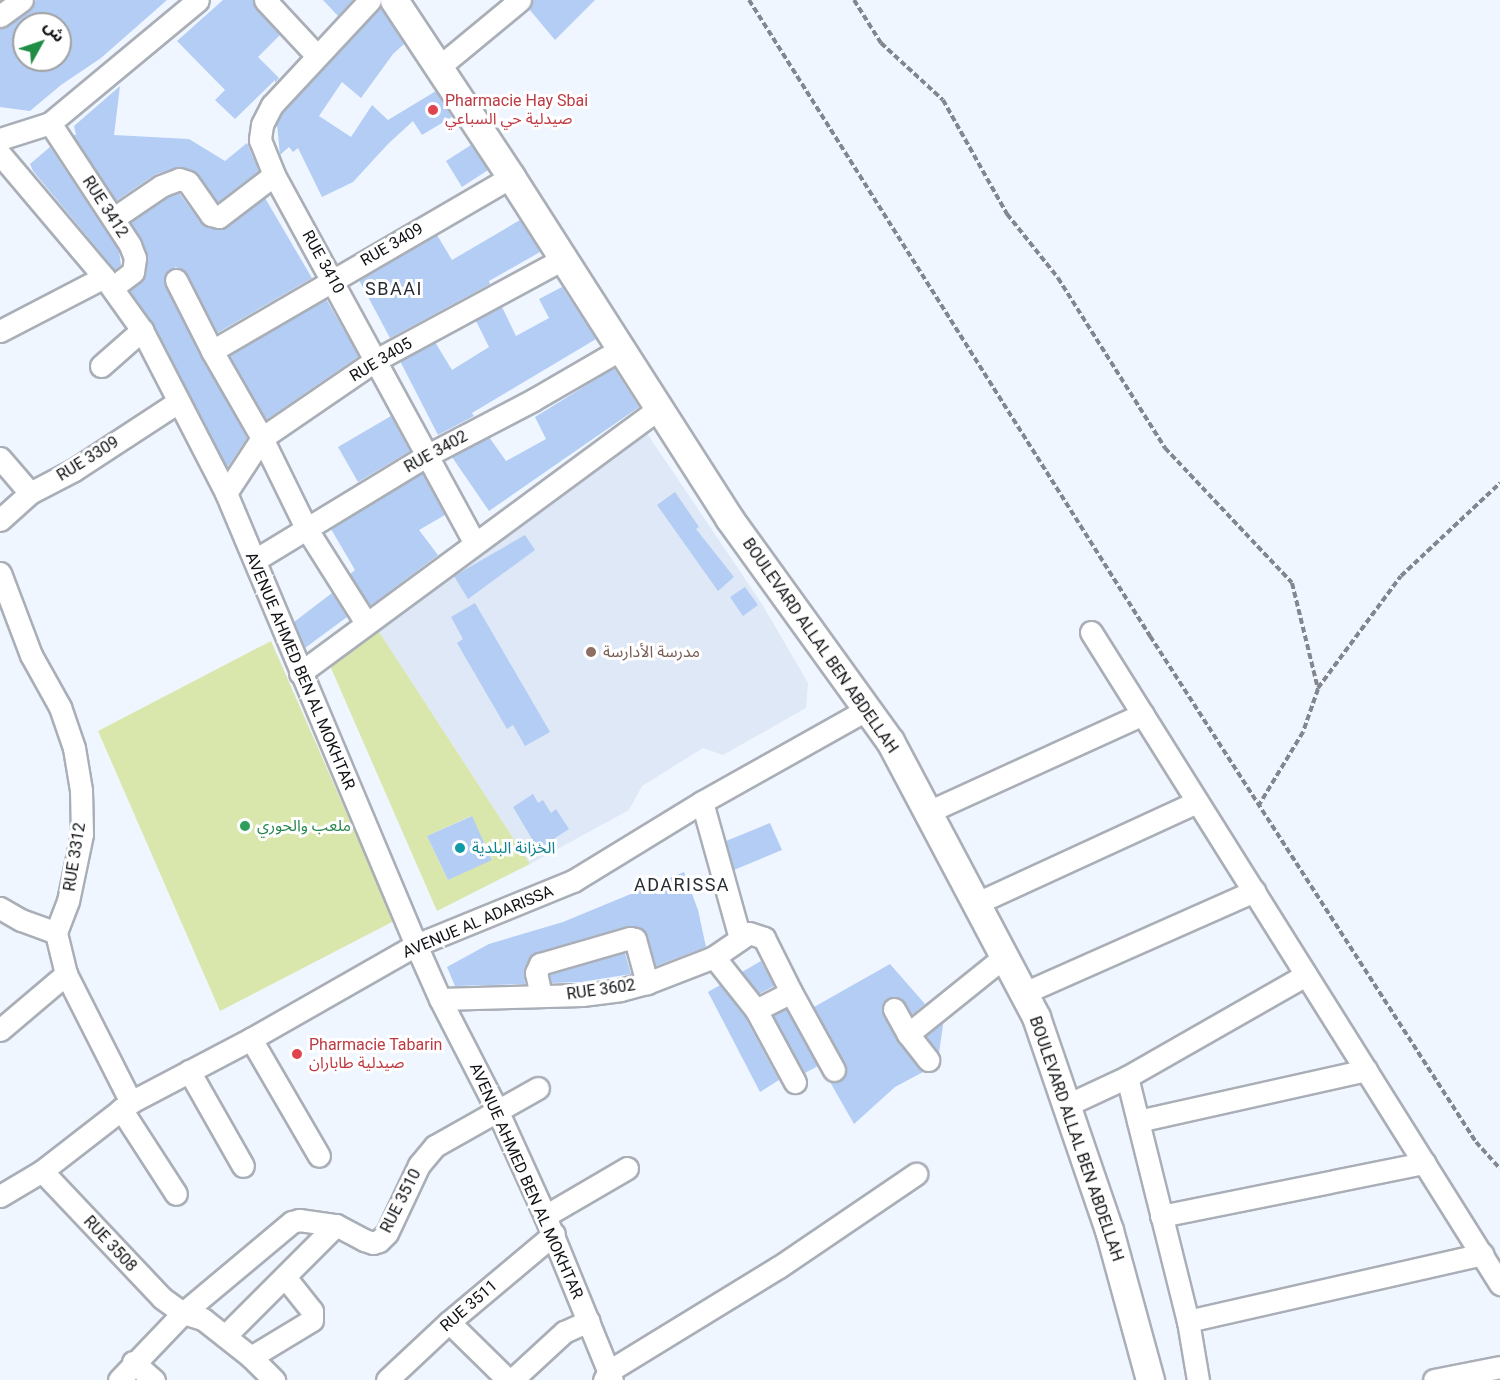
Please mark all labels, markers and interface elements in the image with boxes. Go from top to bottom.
north arrow [12,12,72,72]
text: ش [40,17,69,46]
place label: Pharmacie Hay Sbai صيدلية حي السباعي [445,91,588,129]
marker: Pharmacie Hay Sbai صيدلية حي السباعي [426,103,440,117]
street label: RUE 3412 [78,173,132,241]
street label: RUE 3409 [357,219,427,271]
street label: RUE 3410 [298,227,348,297]
district label: SBAAI [365,278,423,300]
street label: RUE 3405 [346,334,416,386]
street label: RUE 3402 [401,427,471,477]
street label: RUE 3309 [54,433,122,485]
street label: BOULEVARD ALLAL BEN ABDELLAH [738,535,902,757]
street label: AVENUE AHMED BEN AL MOKHTAR [241,549,359,793]
place label: مدرسة الأدارسة [603,642,700,662]
marker: مدرسة الأدارسة [584,645,598,659]
place label: ملعب والحوري [257,816,351,836]
marker: ملعب والحوري [238,819,252,833]
street label: RUE 3312 [60,821,90,893]
place label: الخزانة البلدية [472,838,555,858]
marker: الخزانة البلدية [453,841,467,855]
district label: ADARISSA [634,874,730,896]
street label: AVENUE AL ADARISSA [400,882,556,962]
street label: RUE 3602 [565,976,637,1004]
street label: BOULEVARD ALLAL BEN ABDELLAH [1025,1014,1127,1264]
place label: Pharmacie Tabarin صيدلية طاباران [309,1035,443,1073]
marker: Pharmacie Tabarin صيدلية طاباران [290,1047,304,1061]
street label: AVENUE AHMED BEN AL MOKHTAR [465,1060,587,1302]
street label: RUE 3510 [377,1166,425,1236]
street label: RUE 3508 [79,1212,141,1276]
street label: RUE 3511 [437,1276,501,1336]

